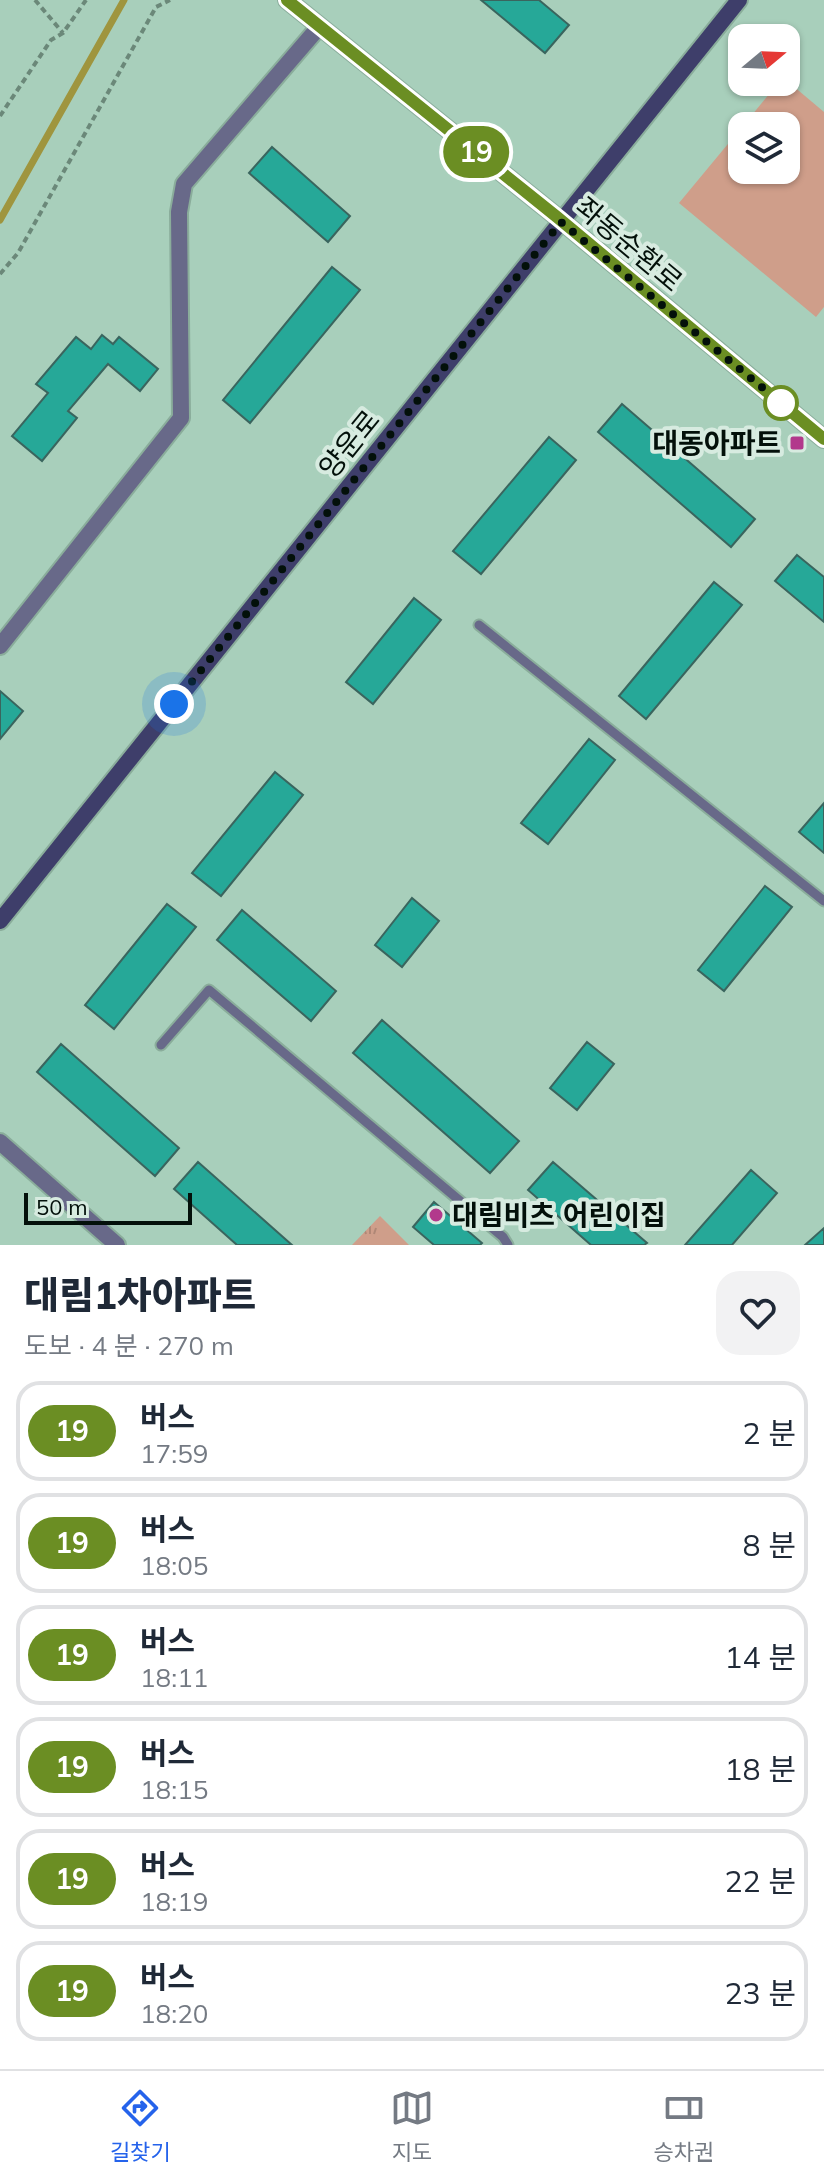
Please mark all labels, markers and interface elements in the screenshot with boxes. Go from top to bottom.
north arrow [728,24,800,96]
map controls [728,24,800,184]
button: layers [728,112,800,184]
line badge: 19 [440,126,512,178]
text: 19 [459,134,493,169]
street label: 좌동순환로 [569,189,690,298]
unlabelled marker [764,386,798,420]
street label: 양운로 [311,403,387,485]
place label: 대동아파트 [652,425,781,460]
marker: 대동아파트 [788,434,806,452]
your location [154,684,194,724]
scale bar [24,1189,192,1225]
text: 50 m [36,1193,87,1221]
place label: 대림비츠 어린이집 [452,1197,666,1232]
marker: 대림비츠 어린이집 [427,1206,445,1224]
text: 대림1차아파트 [24,1271,257,1319]
button: heart [716,1271,800,1355]
text: 도보 · 4 분 · 270 m [24,1329,234,1362]
text: 버스 [140,1398,195,1436]
text: 19 [55,1413,89,1448]
text: 2 분 [743,1414,796,1452]
text: 17:59 [140,1437,208,1470]
text: 버스 [140,1510,195,1548]
text: 19 [55,1525,89,1560]
text: 8 분 [743,1526,796,1564]
text: 18:05 [140,1549,208,1582]
text: 버스 [140,1622,195,1660]
text: 19 [55,1637,89,1672]
text: 14 분 [725,1638,796,1676]
text: 18:11 [140,1661,208,1694]
text: 버스 [140,1734,195,1772]
text: 19 [55,1749,89,1784]
text: 18 분 [725,1750,796,1788]
text: 18:15 [140,1773,208,1806]
text: 버스 [140,1846,195,1884]
text: 19 [55,1861,89,1896]
text: 22 분 [725,1862,796,1900]
text: 18:19 [140,1885,208,1918]
text: 버스 [140,1958,195,1996]
text: 19 [55,1973,89,2008]
text: 23 분 [725,1974,796,2012]
text: 18:20 [140,1997,208,2030]
tab: 길찾기 [110,2086,170,2166]
tab: 지도 [390,2086,434,2166]
tab: 승차권 [653,2086,714,2166]

